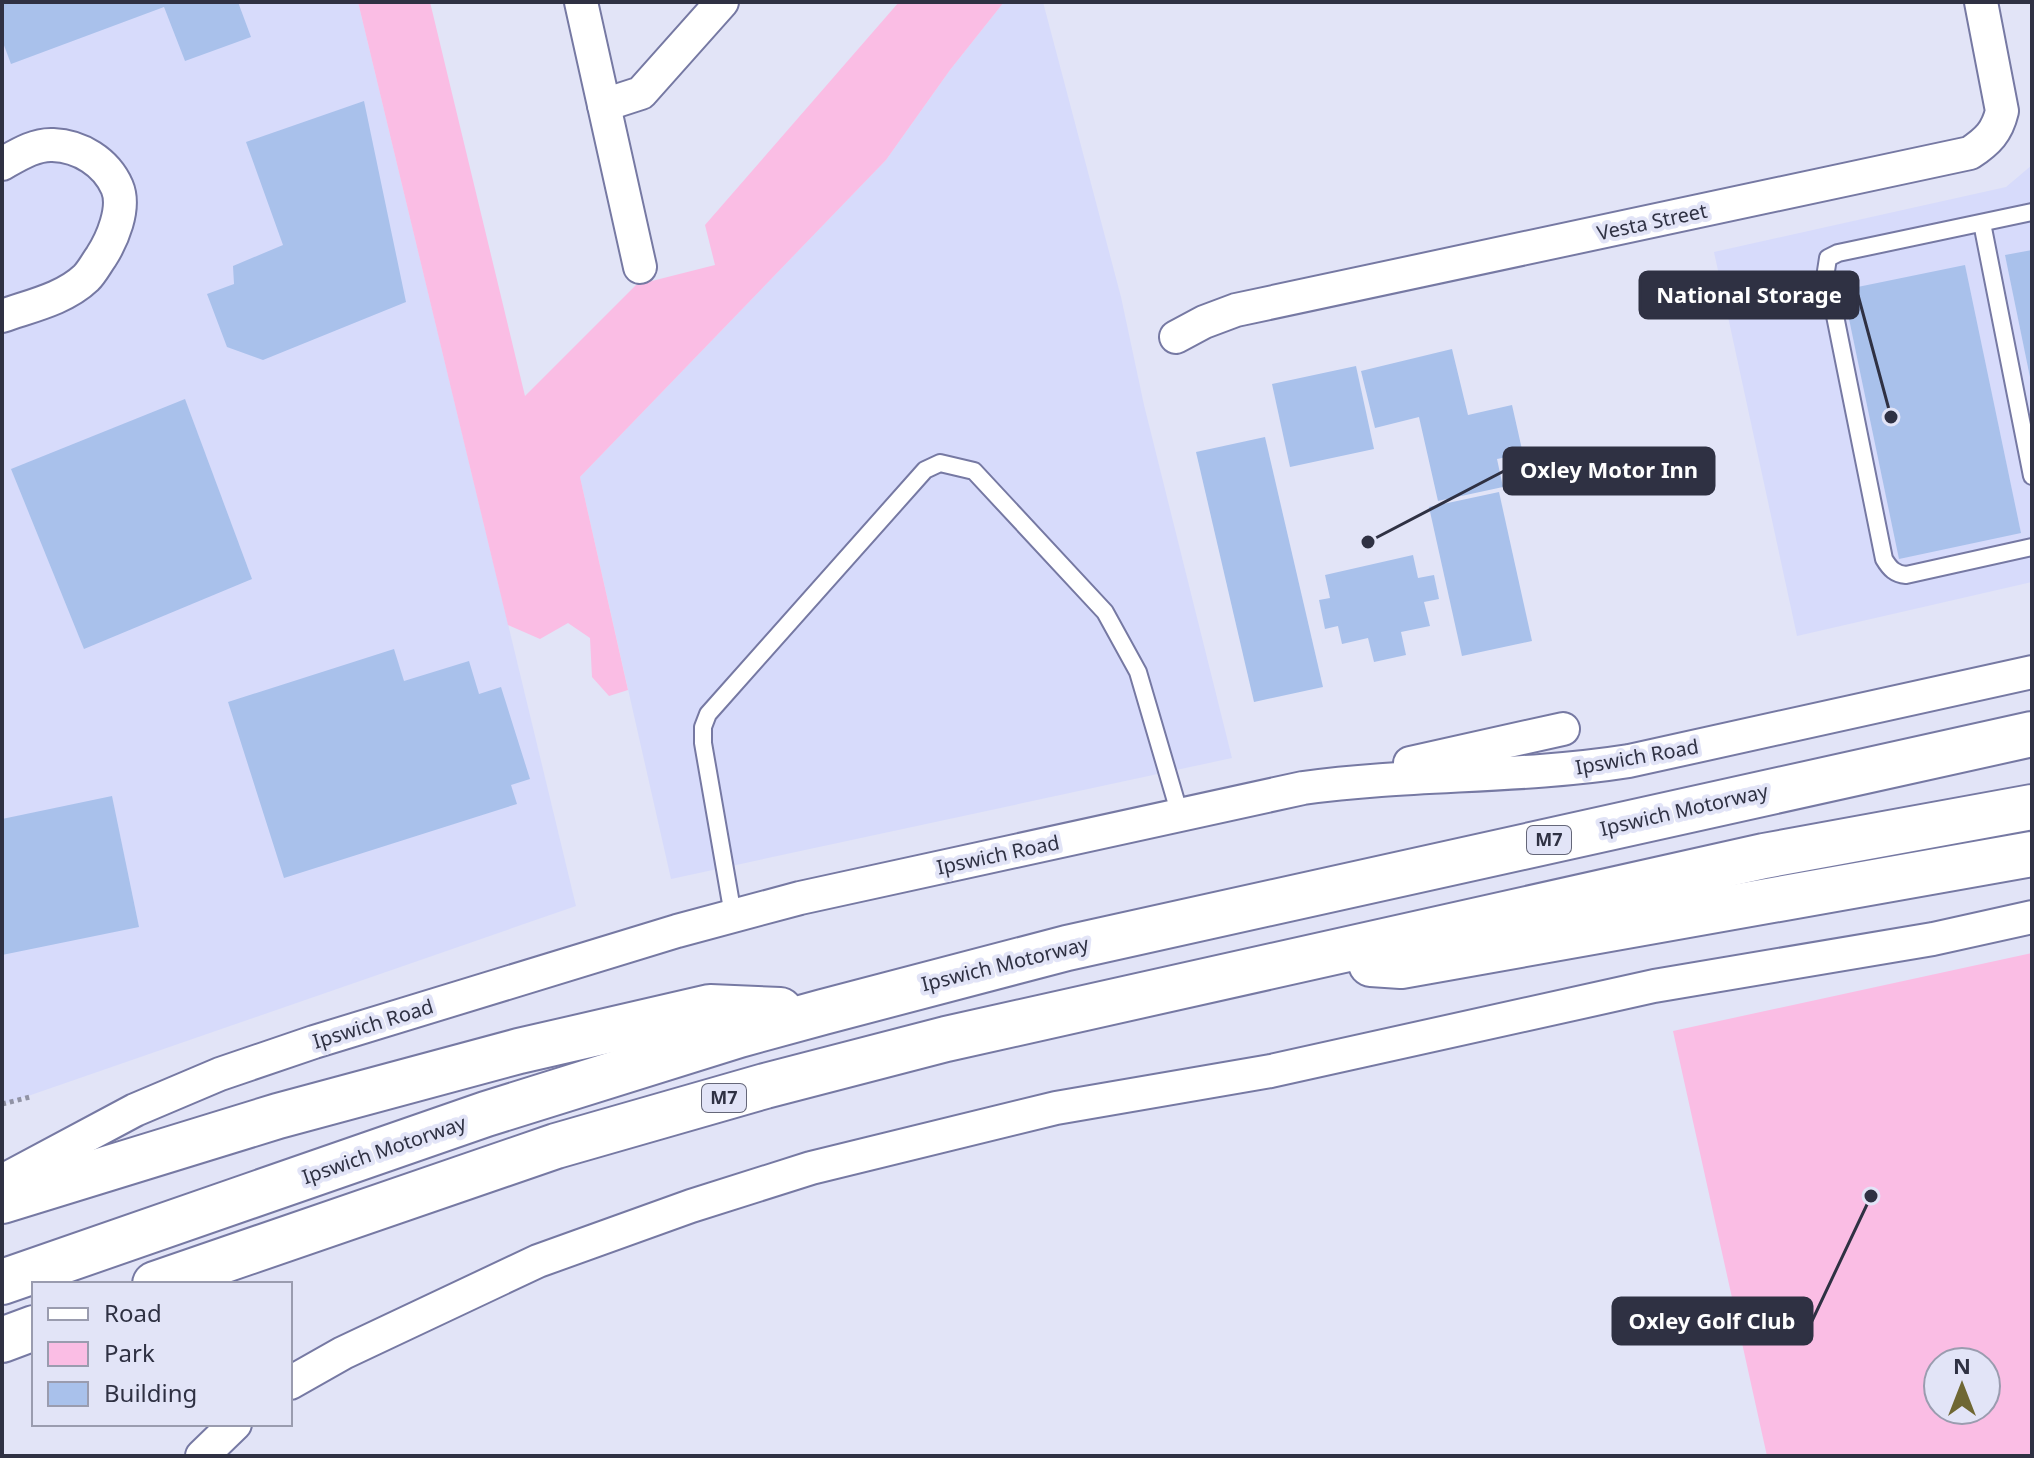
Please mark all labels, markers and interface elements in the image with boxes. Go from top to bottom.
street label: Vesta Street [1594,197,1709,246]
callout: National Storage [1640,272,1858,318]
text: National Storage [1656,279,1842,309]
callout: Oxley Motor Inn [1504,448,1714,494]
text: Oxley Motor Inn [1520,454,1698,484]
street label: Ipswich Road [1573,732,1701,781]
street label: Ipswich Motorway [1597,777,1771,842]
road number: M7 [1527,826,1571,854]
street label: Ipswich Road [934,828,1062,881]
street label: Ipswich Motorway [918,929,1092,997]
street label: Ipswich Road [309,992,436,1055]
road number: M7 [702,1084,746,1112]
street label: Ipswich Motorway [298,1109,470,1190]
legend [32,1282,292,1426]
text: Road [104,1296,162,1329]
callout: Oxley Golf Club [1613,1298,1812,1344]
text: Oxley Golf Club [1628,1305,1796,1335]
text: Park [104,1336,155,1369]
north arrow [1922,1346,2002,1426]
text: N [1953,1350,1971,1380]
text: Building [104,1376,197,1409]

